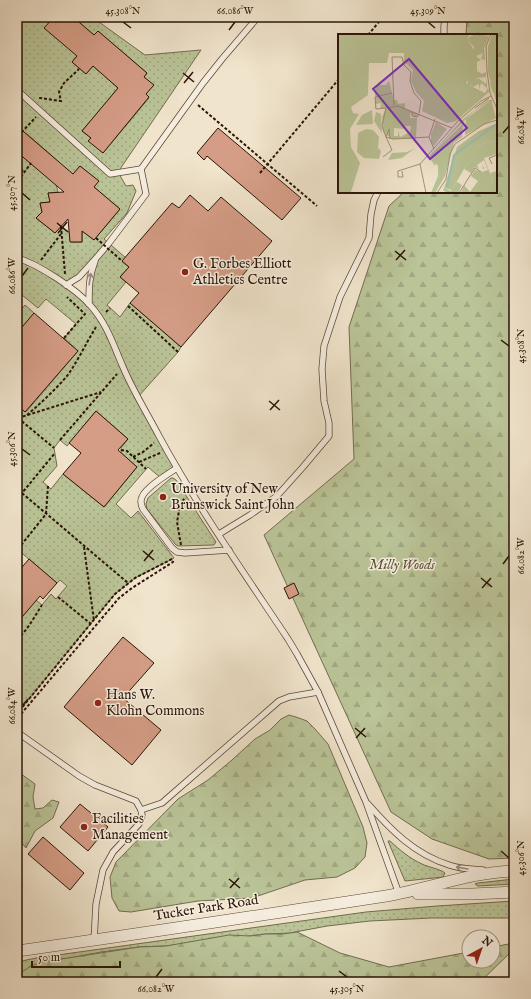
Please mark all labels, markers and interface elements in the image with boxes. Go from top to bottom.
text: 45.308°N [105,5,141,18]
text: 66.086°W [217,5,254,18]
text: 45.309°N [410,5,446,18]
inset map [338,34,497,193]
text: 66.084°W [515,107,528,145]
text: 45.307°N [6,175,19,211]
place label: G. Forbes Elliott Athletics Centre [192,255,292,289]
text: 66.086°W [6,257,19,294]
marker: G. Forbes Elliott Athletics Centre [180,267,190,277]
one-way arrow [86,273,94,286]
text: 45.308°N [515,328,528,364]
text: 45.306°N [6,431,19,467]
place label: University of New Brunswick Saint John [171,480,295,514]
marker: University of New Brunswick Saint John [158,492,168,502]
text: 66.082°W [515,537,528,574]
park label: Milly Woods [369,556,436,574]
place label: Hans W. Klohn Commons [106,686,204,720]
text: 66.084°W [6,687,19,725]
marker: Hans W. Klohn Commons [93,698,103,708]
place label: Facilities Management [92,810,168,844]
marker: Facilities Management [79,822,89,832]
text: 45.306°N [515,840,528,876]
one-way arrow [456,864,469,872]
street label: Tucker Park Road [152,891,260,925]
north arrow [461,929,501,969]
text: N [478,933,495,951]
scale bar [32,943,120,969]
text: 50 m [38,950,60,965]
text: 66.082°W [138,983,175,996]
text: 45.305°N [330,983,365,996]

